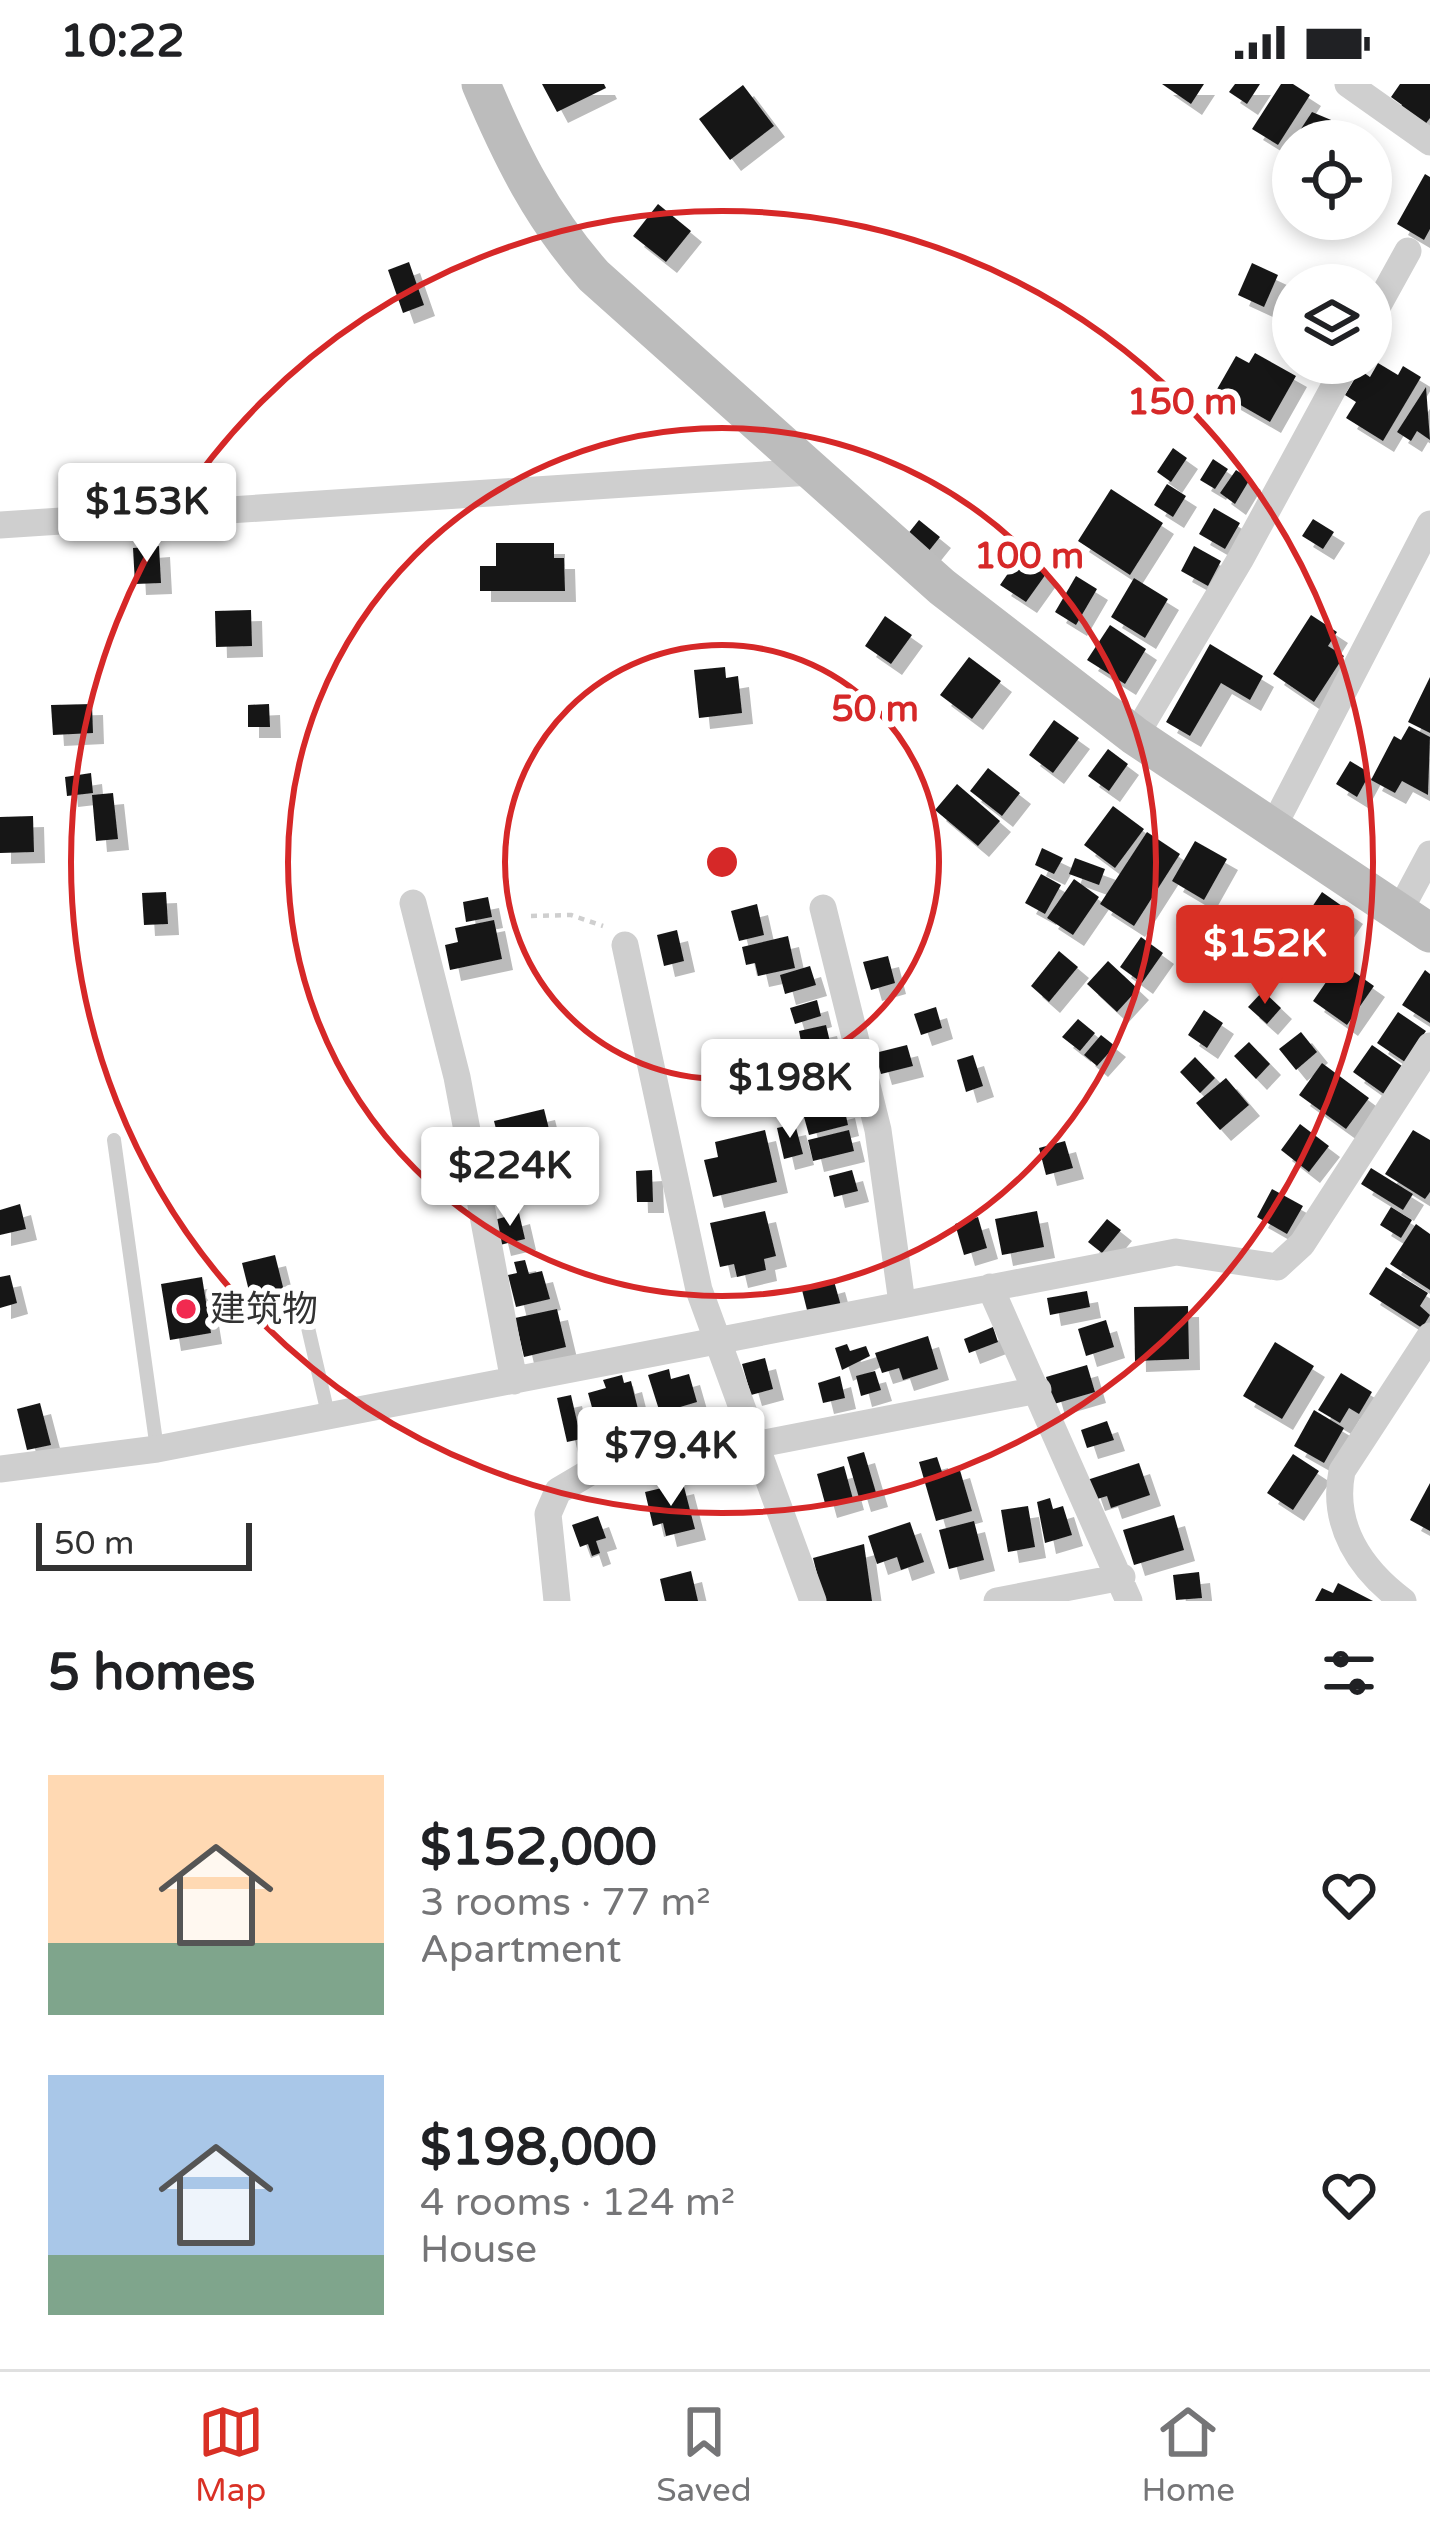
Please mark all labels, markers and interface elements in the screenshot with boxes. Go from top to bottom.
text: 10:22 [60,15,185,69]
map controls [1272,120,1392,384]
button: locate [1272,120,1392,240]
button: layers [1272,264,1392,384]
text: 150 m [1127,381,1237,424]
pin: $153K [63,463,231,565]
text: $153K [85,478,209,525]
text: 100 m [974,535,1084,578]
text: 50 m [831,688,919,731]
centre of rings [701,841,743,883]
pin: $152K [1181,905,1349,1007]
text: $152K [1203,920,1327,967]
pin: $198K [706,1039,874,1141]
text: $198K [728,1054,852,1101]
pin: $224K [426,1127,594,1229]
text: $224K [448,1142,572,1189]
place label: 建筑物 [210,1288,318,1331]
marker: 建筑物 [173,1296,199,1322]
pin: $79.4K [573,1407,769,1509]
text: $79.4K [605,1422,738,1469]
scale bar [36,1517,252,1570]
text: 50 m [54,1524,134,1563]
icon: filters [1316,1640,1382,1706]
text: 5 homes [48,1642,256,1704]
text: $152,000 [420,1817,657,1879]
icon: home [144,1823,288,1967]
icon: heart [1316,1862,1382,1928]
text: 3 rooms · 77 m² [420,1879,711,1926]
text: Apartment [420,1926,621,1973]
text: $198,000 [420,2117,657,2179]
icon: home [144,2123,288,2267]
icon: heart [1316,2162,1382,2228]
text: 4 rooms · 124 m² [420,2179,735,2226]
text: House [420,2226,537,2273]
tab: Map [195,2399,266,2510]
tab: Saved [656,2399,752,2510]
tab: Home [1142,2399,1235,2510]

